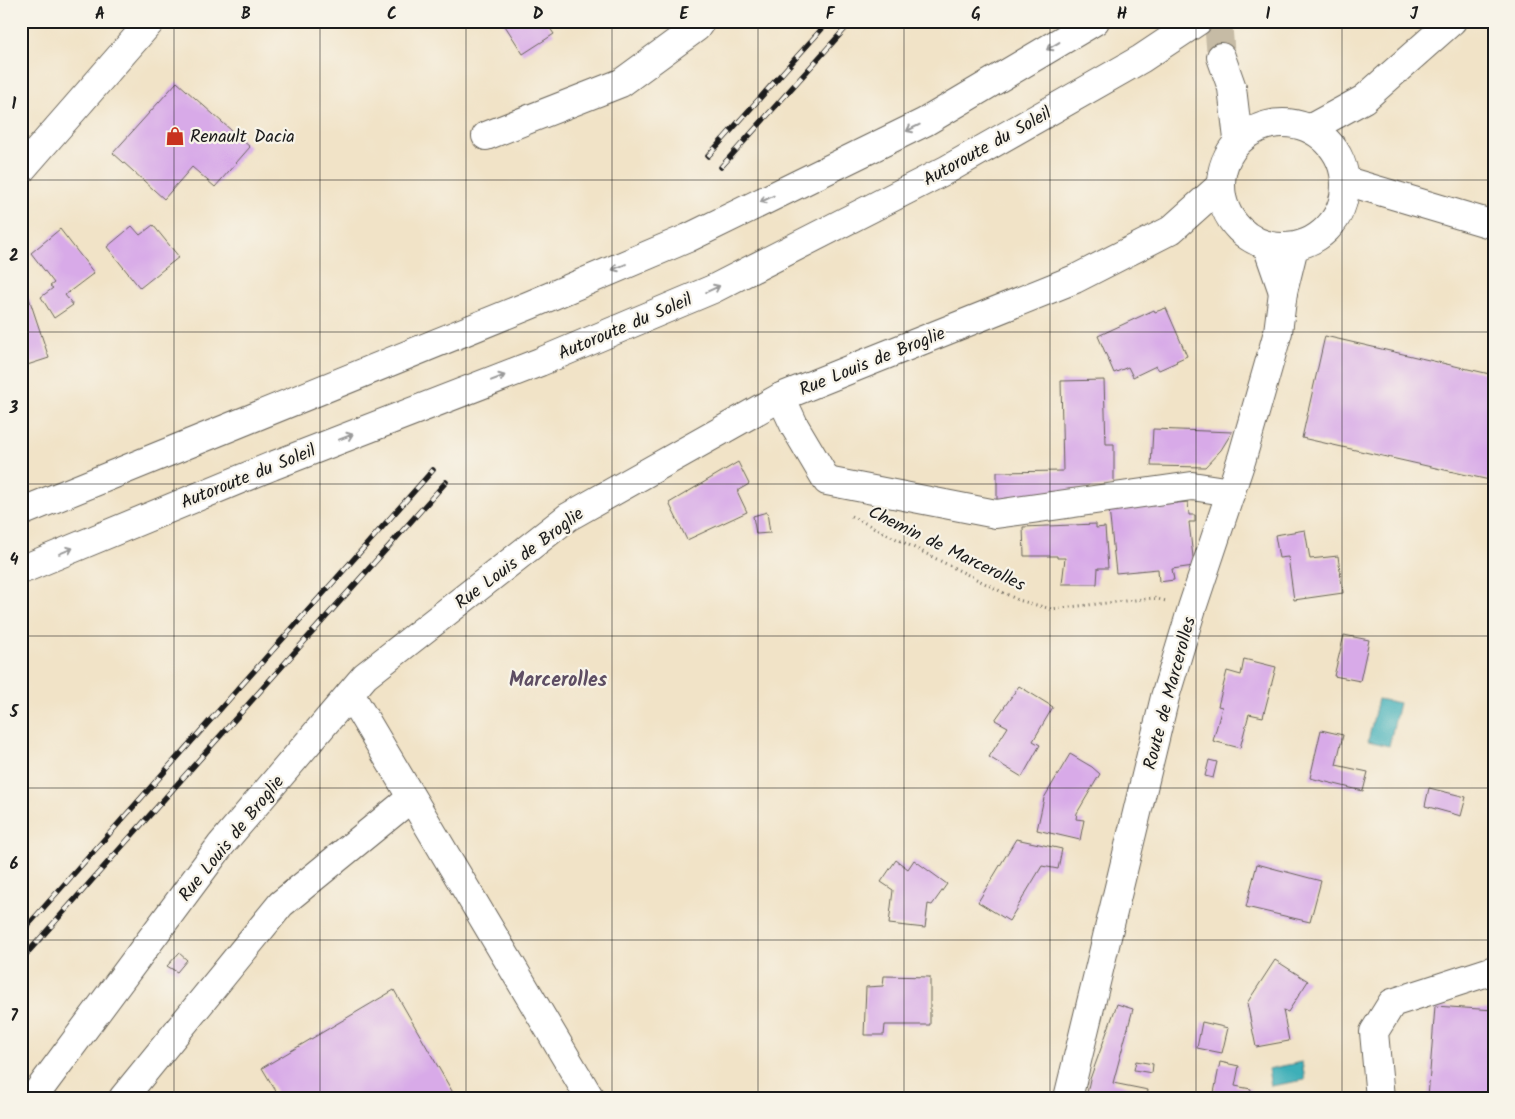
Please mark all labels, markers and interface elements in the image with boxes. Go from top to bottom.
text: A [95,2,105,27]
text: B [241,2,251,27]
text: C [387,2,397,27]
text: D [533,2,544,27]
text: E [680,2,690,27]
text: F [826,2,836,27]
text: G [971,2,981,27]
text: H [1117,2,1127,27]
text: I [1266,2,1271,27]
text: J [1410,2,1419,27]
one-way arrow [1047,42,1061,52]
text: 1 [12,92,17,117]
street label: Autoroute du Soleil [918,100,1058,195]
place label: Renault Dacia [190,123,295,152]
one-way arrow [906,124,921,133]
shop icon: Renault Dacia [164,125,186,147]
one-way arrow [760,195,775,205]
text: 2 [9,244,19,269]
one-way arrow [612,264,627,273]
one-way arrow [705,284,720,294]
street label: Autoroute du Soleil [554,286,698,369]
street label: Rue Louis de Broglie [795,320,950,405]
one-way arrow [490,373,505,382]
text: 3 [9,396,19,421]
one-way arrow [338,432,353,441]
street label: Autoroute du Soleil [177,437,321,518]
street label: Chemin de Marcerolles [863,499,1030,600]
street label: Rue Louis de Broglie [449,501,591,618]
one-way arrow [58,546,73,556]
text: 4 [10,548,19,573]
street label: Route de Marcerolles [1136,613,1205,773]
district label: Marcerolles [509,665,608,697]
text: 5 [9,700,20,725]
street label: Rue Louis de Broglie [172,769,292,909]
text: 6 [10,852,19,877]
text: 7 [10,1004,18,1029]

